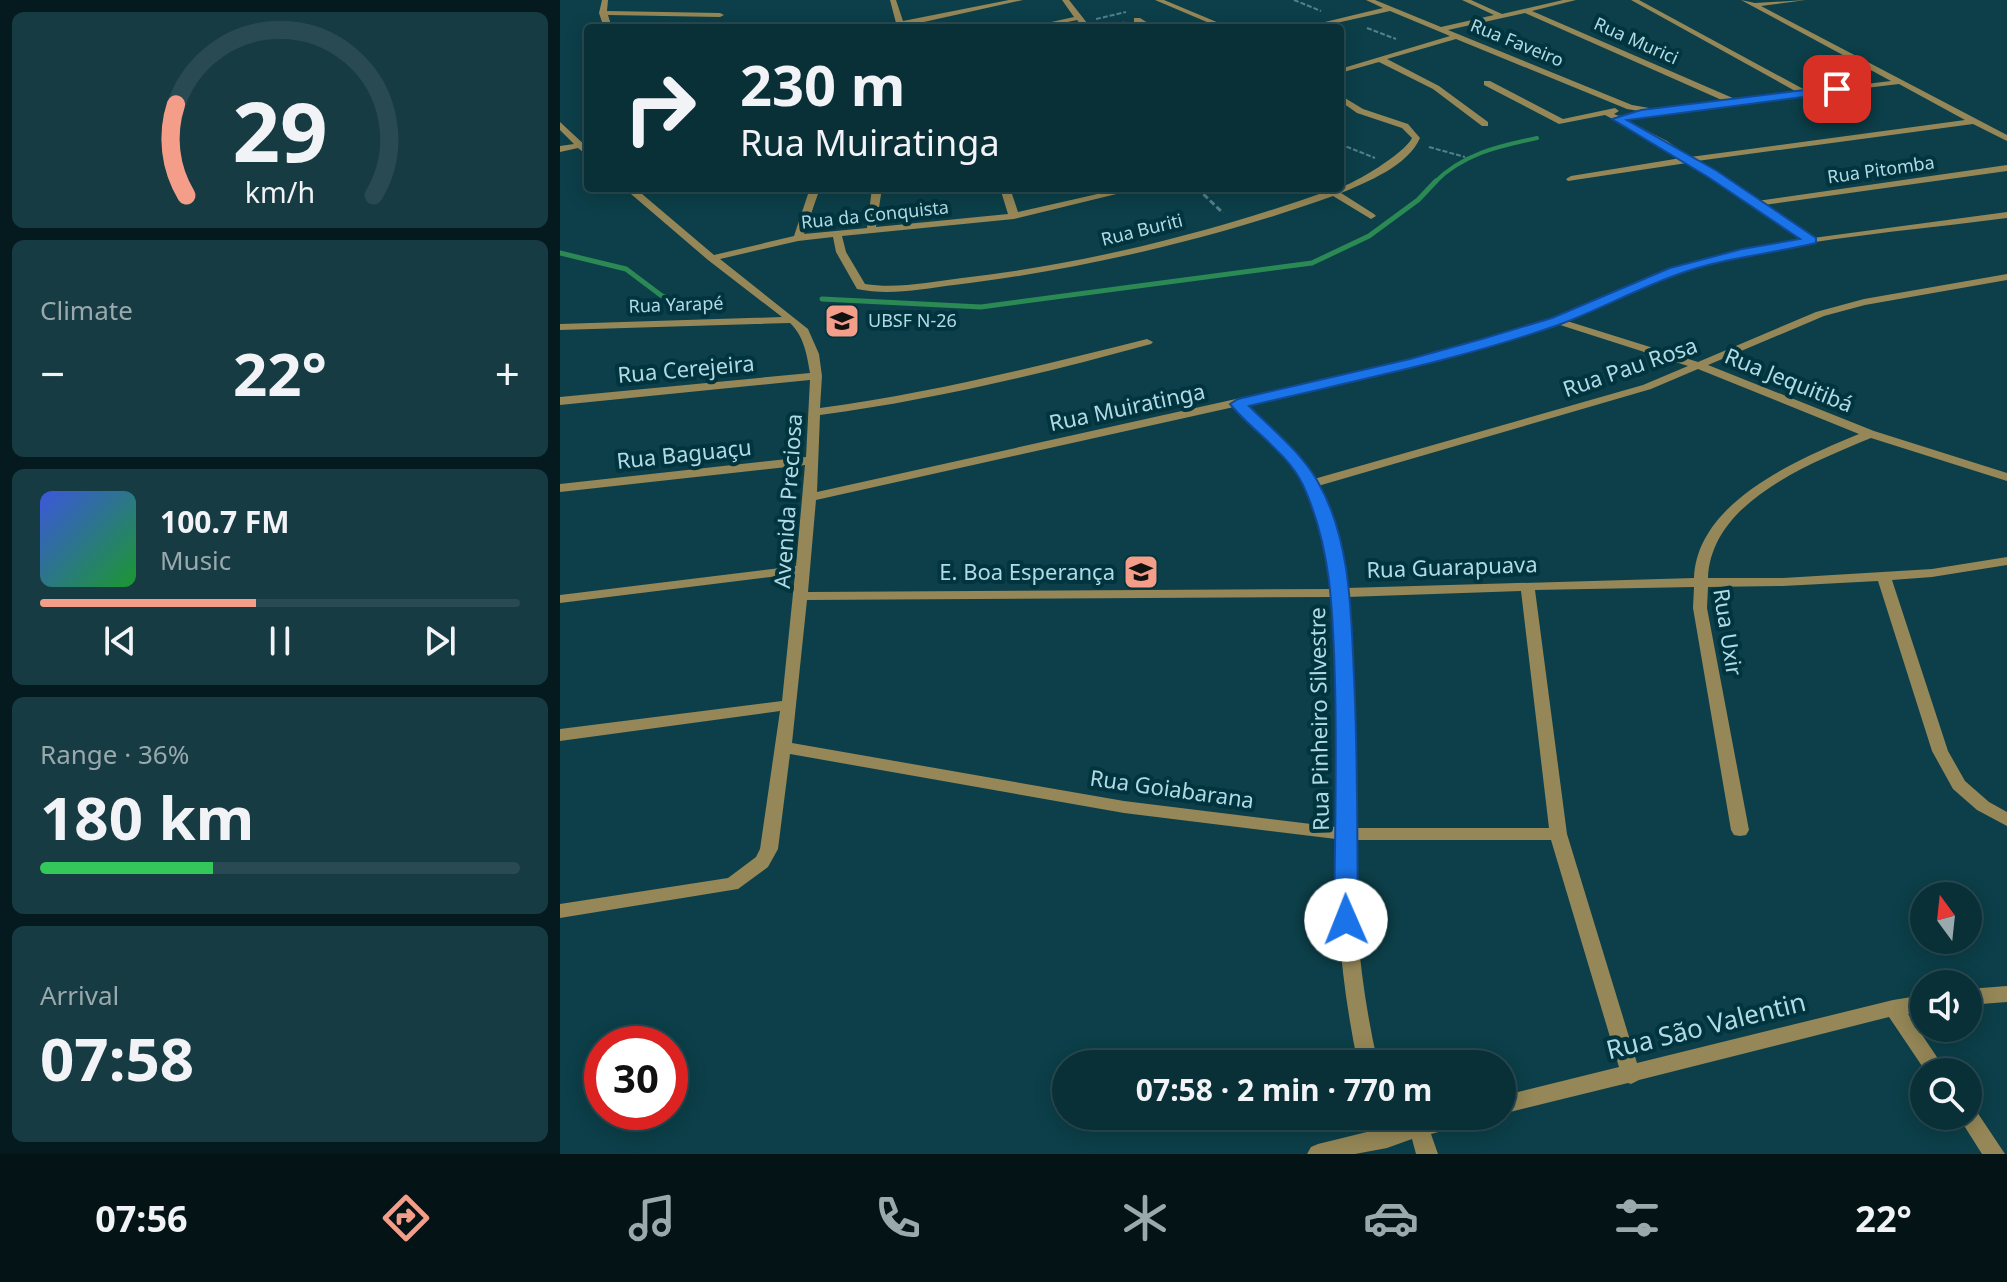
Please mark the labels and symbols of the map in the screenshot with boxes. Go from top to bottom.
street label: Rua Murici [1590,11,1682,69]
street label: Rua Faveiro [1467,13,1568,72]
pin [1803,55,1871,123]
street label: Rua Pitomba [1826,150,1936,188]
street label: Rua da Conquista [800,194,950,234]
street label: Rua Buriti [1099,207,1185,251]
street label: Rua Yarapé [628,290,724,318]
school or university icon: UBSF N-26 [823,302,861,340]
place label: UBSF N-26 [868,308,957,332]
street label: Rua Pau Rosa [1559,329,1701,403]
street label: Rua Jequitibá [1721,340,1858,418]
street label: Rua Cerejeira [616,347,756,389]
street label: Rua Muiratinga [1046,375,1208,437]
street label: Avenida Preciosa [766,412,808,589]
street label: Rua Baguaçu [615,431,753,475]
street label: Rua Guarapuava [1366,548,1538,584]
school or university icon: E. Boa Esperança [1122,553,1160,591]
place label: E. Boa Esperança [939,556,1115,586]
street label: Rua Uxir [1707,586,1751,678]
street label: Rua Pinheiro Silvestre [1301,607,1335,831]
street label: Rua Goiabarana [1088,762,1256,814]
position arrow [1304,878,1388,962]
north arrow [1910,882,1982,954]
street label: Rua São Valentin [1602,983,1809,1067]
speed limit sign: 30 [584,1026,688,1130]

